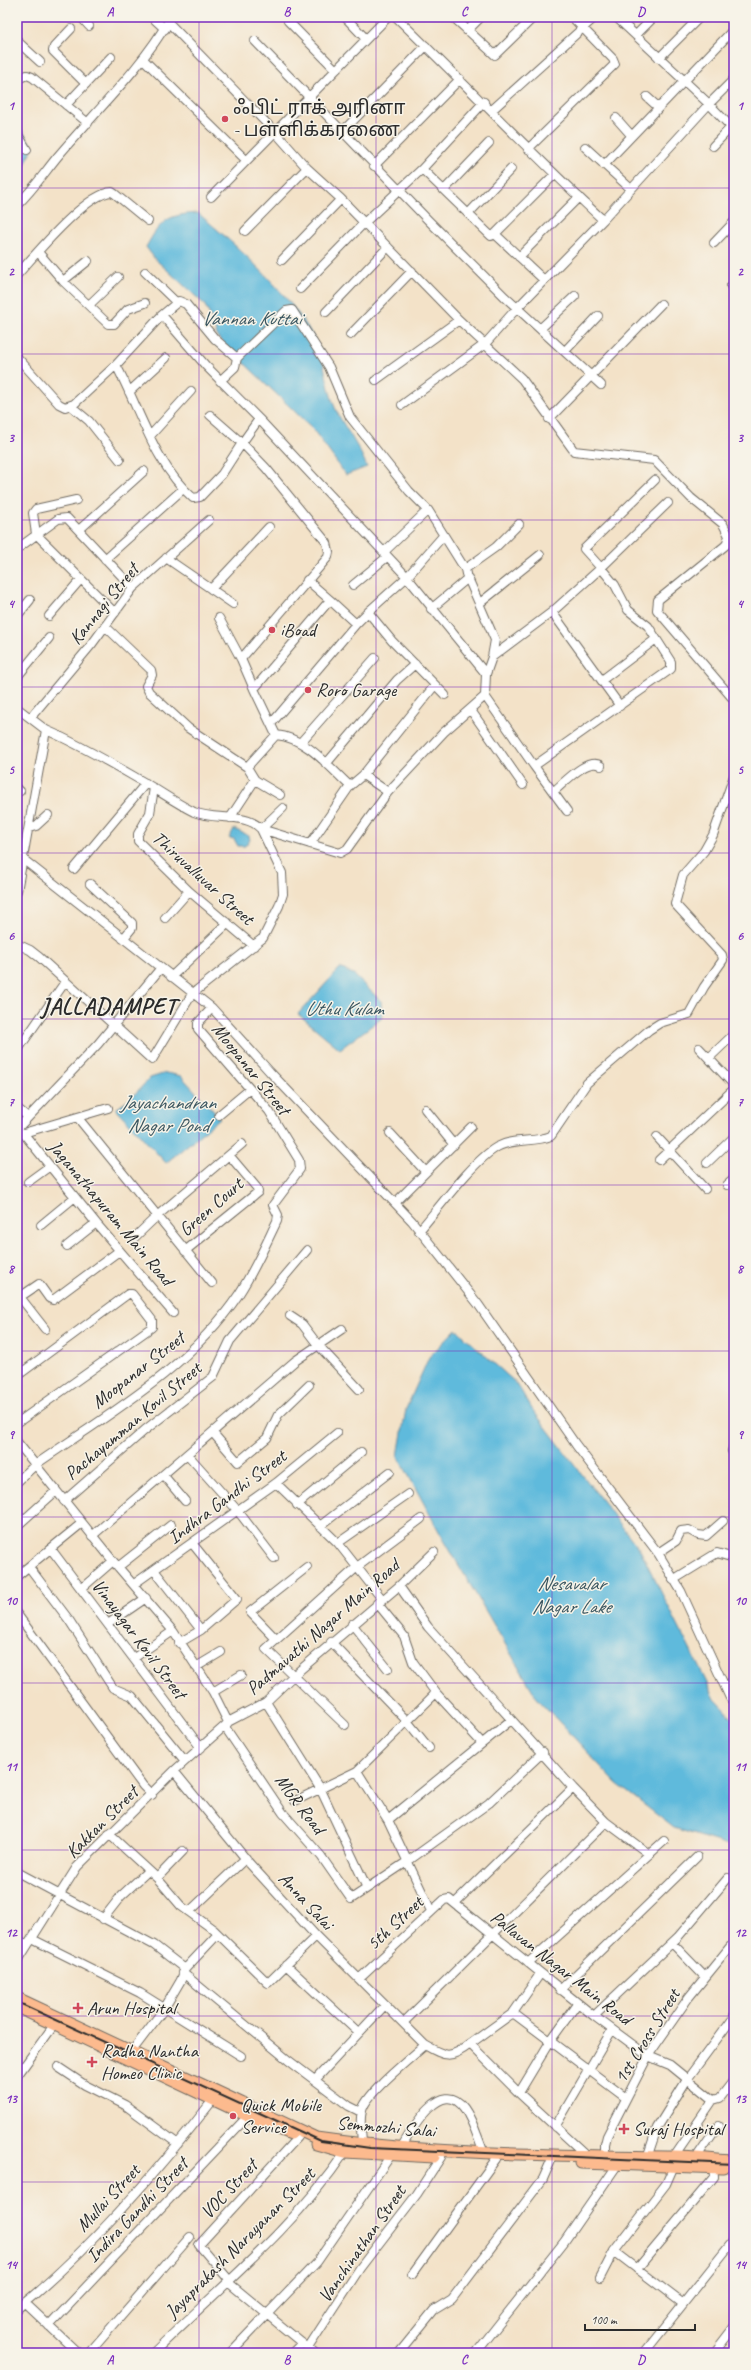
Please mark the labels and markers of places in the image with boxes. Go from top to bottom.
place label: ஃபிட் ராக் அரினா - பள்ளிக்கரணை [233,96,405,142]
marker: ஃபிட் ராக் அரினா - பள்ளிக்கரணை [220,114,230,124]
place label: iBoad [280,618,319,642]
marker: iBoad [267,625,277,635]
place label: Roro Garage [316,678,398,702]
marker: Roro Garage [303,685,313,695]
place label: Arun Hospital [87,1996,180,2020]
marker: Arun Hospital [72,2002,84,2014]
place label: Radha Nantha Homeo Clinic [101,2039,200,2085]
marker: Radha Nantha Homeo Clinic [86,2056,98,2068]
place label: Quick Mobile Service [241,2093,323,2139]
marker: Quick Mobile Service [228,2111,238,2121]
place label: Suraj Hospital [633,2117,727,2141]
marker: Suraj Hospital [618,2123,630,2135]

